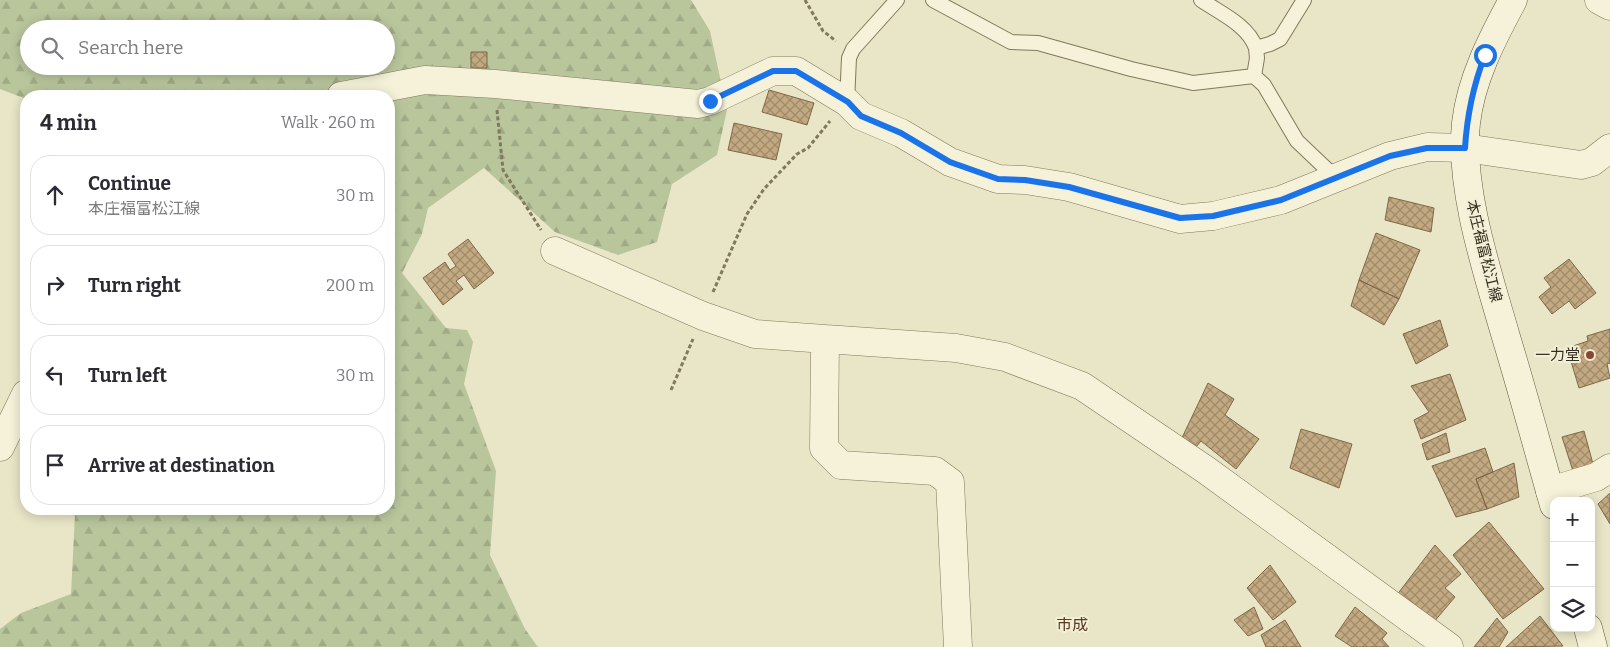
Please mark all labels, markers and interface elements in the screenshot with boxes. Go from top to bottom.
search box [20,20,395,75]
icon: search [38,34,66,62]
text: Search here [78,36,183,59]
route start [1474,44,1497,67]
route end [699,90,722,113]
text: 4 min [40,110,97,136]
text: Walk · 260 m [281,113,375,132]
text: Continue [88,172,171,195]
icon: ahead [41,181,69,209]
text: 30 m [336,186,374,205]
street label: 本庄福富松江線 [1463,198,1505,304]
text: 本庄福富松江線 [88,199,200,218]
icon: right [41,271,69,299]
text: Turn right [88,274,181,297]
text: 200 m [326,276,374,295]
place label: 一力堂 [1535,346,1580,364]
marker: 一力堂 [1584,349,1596,361]
icon: left [41,361,69,389]
text: Turn left [88,364,167,387]
text: 30 m [336,366,374,385]
icon: arrive [41,451,69,479]
text: Arrive at destination [88,454,275,477]
map controls [1550,497,1595,632]
button: + [1550,497,1595,542]
button: − [1550,542,1595,587]
button: layers [1550,587,1595,632]
district label: 市成 [1056,615,1088,634]

